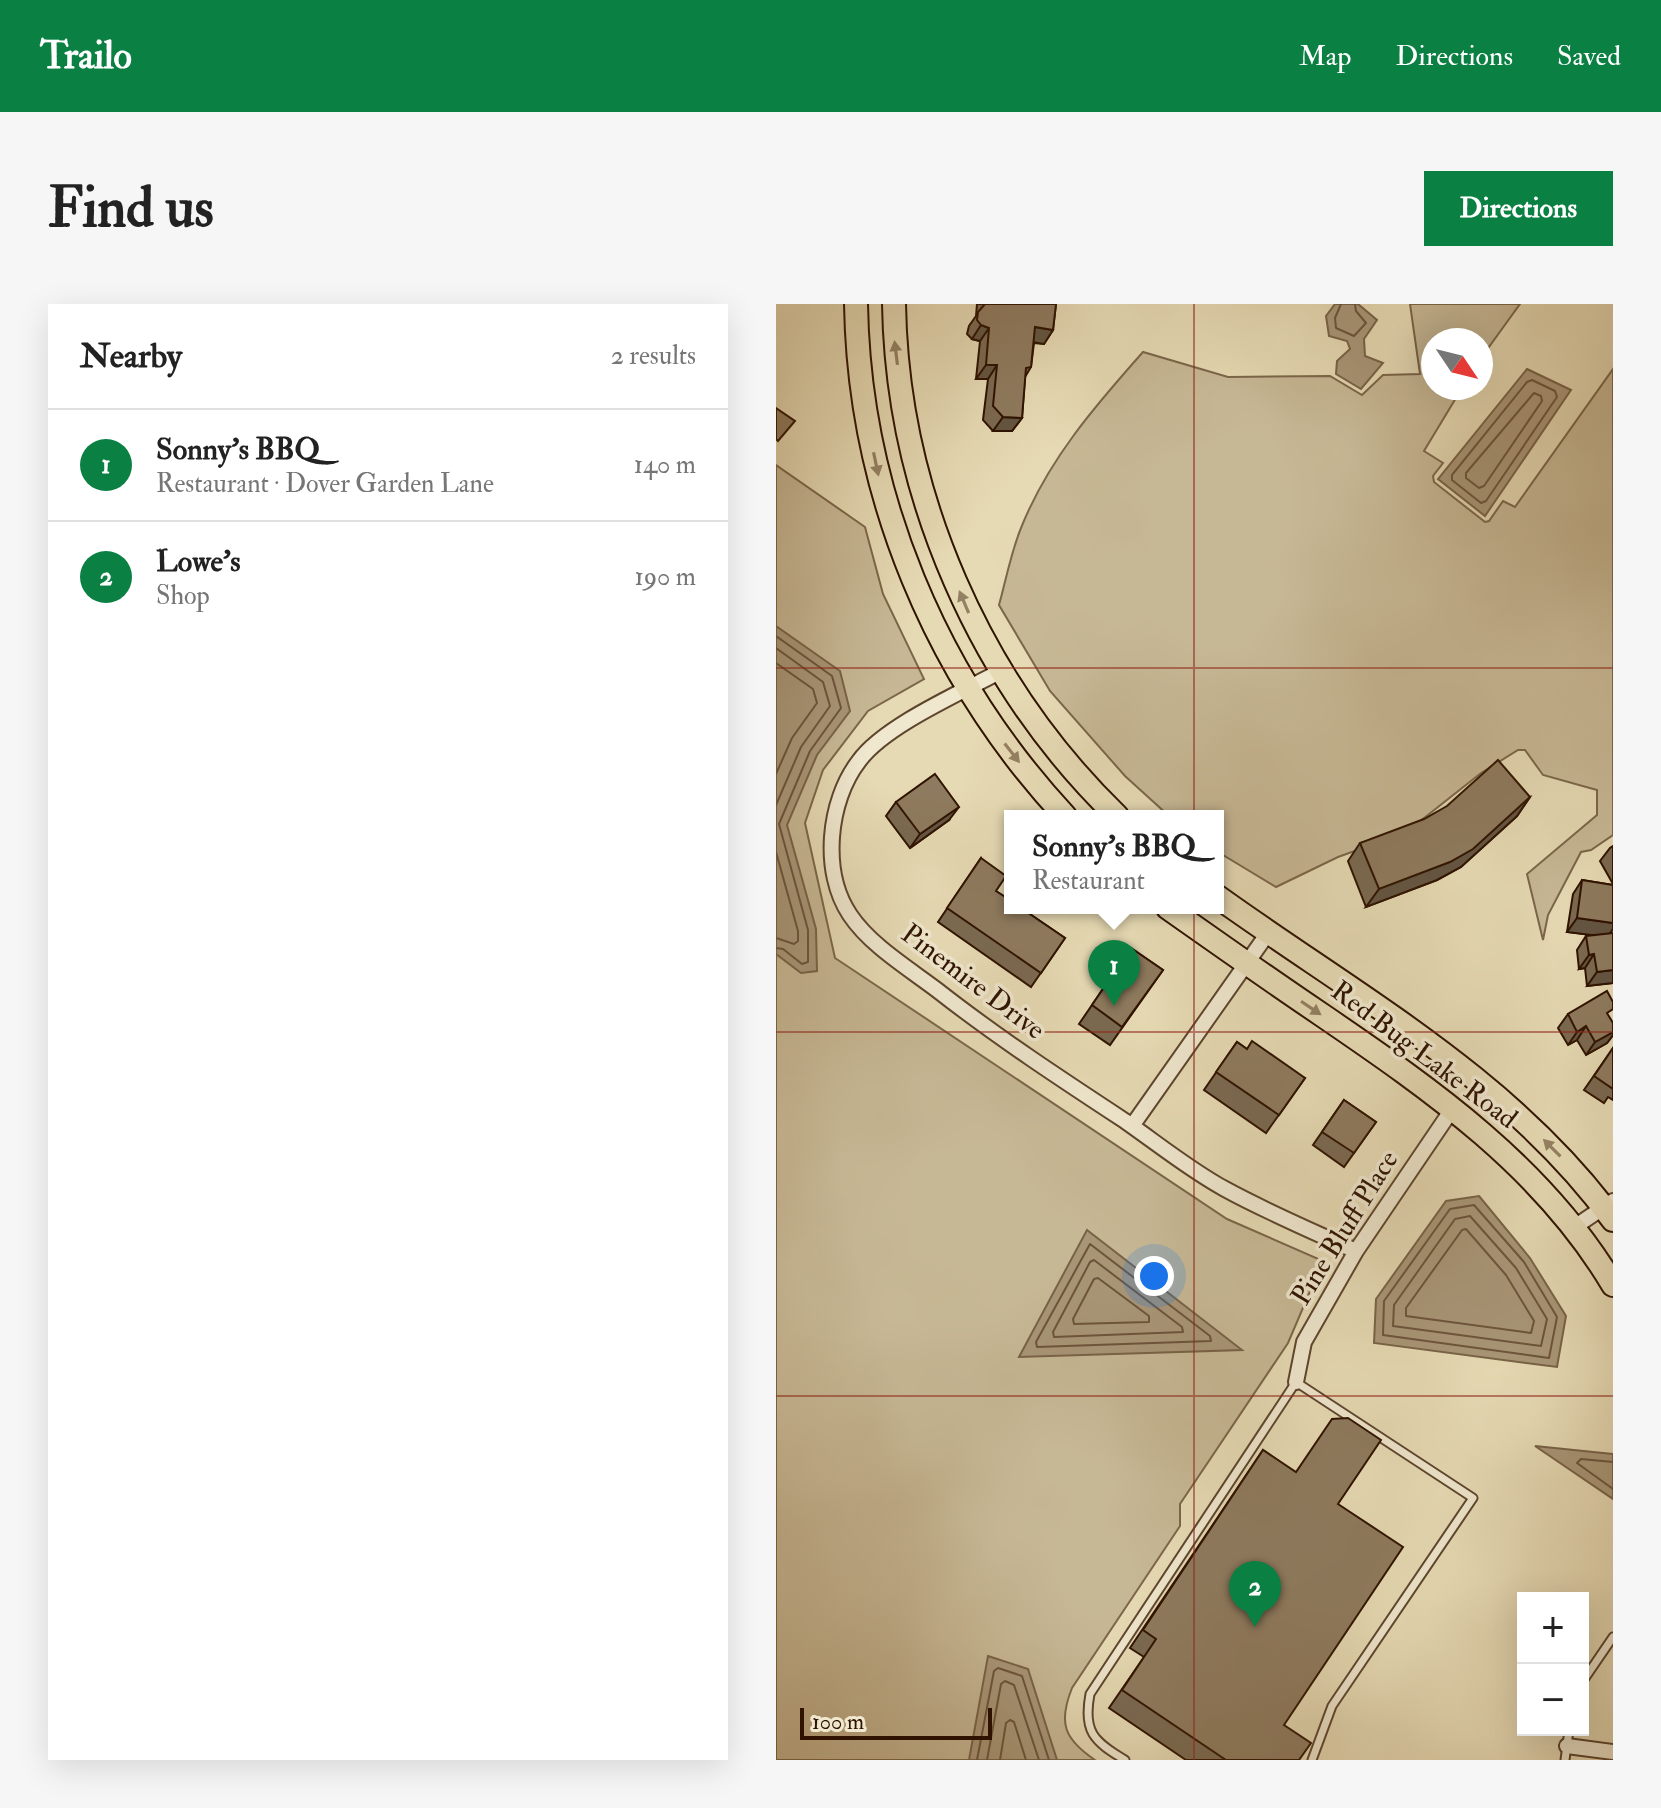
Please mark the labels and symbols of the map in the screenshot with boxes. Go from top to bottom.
north arrow [1421,328,1493,400]
one-way arrow [889,340,902,365]
one-way arrow [870,452,883,477]
one-way arrow [958,590,971,614]
one-way arrow [1004,743,1020,763]
street label: Pinemire Drive [894,917,1052,1048]
pin: 1 [1088,940,1140,1006]
street label: Red Bug Lake Road [1324,973,1524,1137]
one-way arrow [1301,1000,1322,1015]
one-way arrow [1543,1139,1562,1158]
street label: Pine Bluff Place [1284,1144,1406,1312]
your location [1134,1256,1174,1296]
pin: 2 [1229,1561,1281,1627]
scale bar [800,1704,992,1740]

